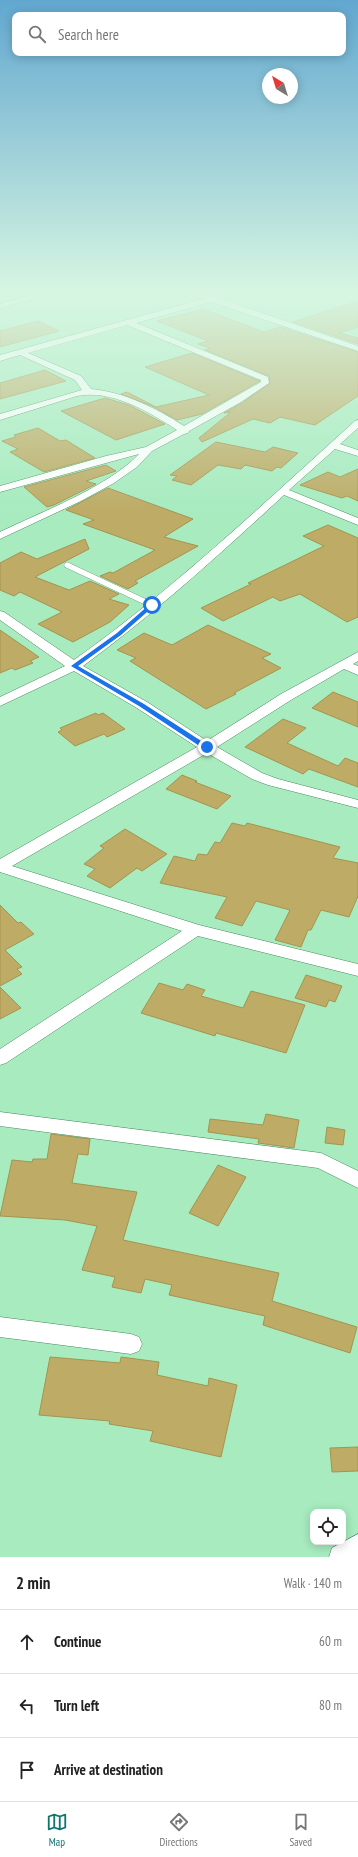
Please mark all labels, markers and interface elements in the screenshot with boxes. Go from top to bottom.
search box [12,12,346,56]
icon: search [26,23,48,45]
text: Search here [58,25,119,44]
north arrow [262,68,298,104]
route start [143,596,161,614]
route end [198,738,216,756]
map controls [310,1509,346,1545]
button: locate [310,1509,346,1545]
text: 2 min [16,1572,50,1594]
text: Walk · 140 m [284,1575,342,1592]
icon: ahead [16,1631,38,1653]
text: Continue [54,1632,101,1651]
text: 60 m [319,1633,342,1650]
icon: left [16,1695,38,1717]
text: Turn left [54,1696,99,1715]
text: 80 m [319,1697,342,1714]
icon: arrive [16,1759,38,1781]
text: Arrive at destination [54,1760,163,1779]
tab: Map [46,1811,68,1849]
tab: Directions [160,1811,198,1849]
tab: Saved [289,1811,312,1849]

